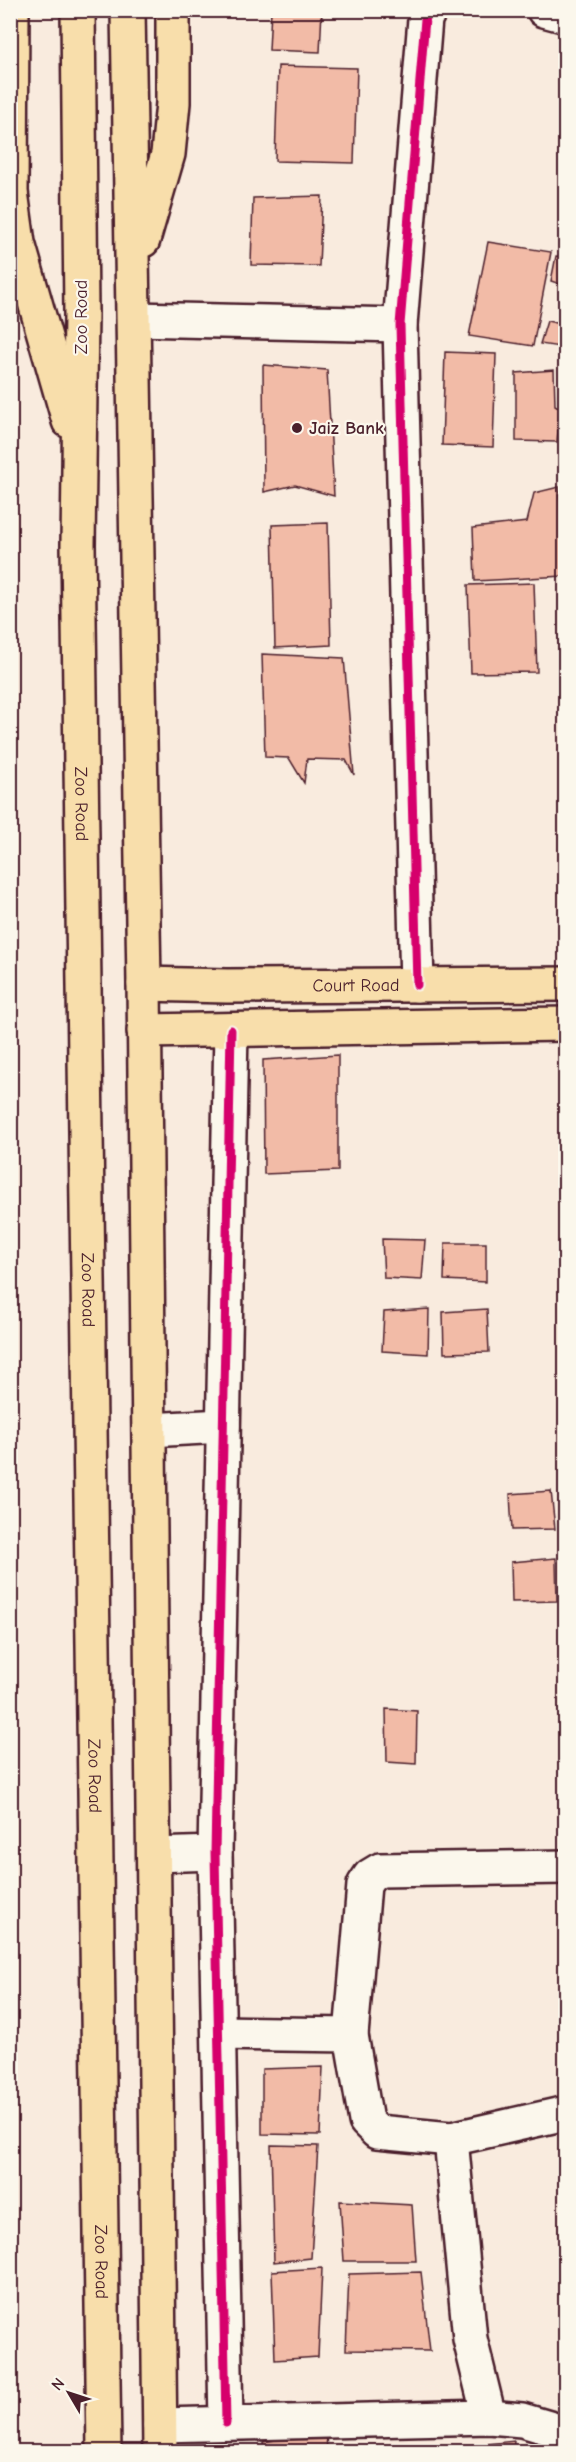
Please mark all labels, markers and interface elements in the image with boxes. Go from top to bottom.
street label: Zoo Road [71,280,92,354]
place label: Jaiz Bank [309,418,384,439]
marker: Jaiz Bank [290,421,304,435]
street label: Zoo Road [70,767,92,841]
street label: Court Road [312,975,400,996]
street label: Zoo Road [77,1253,99,1327]
street label: Zoo Road [83,1738,105,1813]
street label: Zoo Road [90,2224,112,2299]
north arrow [39,2363,99,2423]
text: N [48,2374,68,2394]

